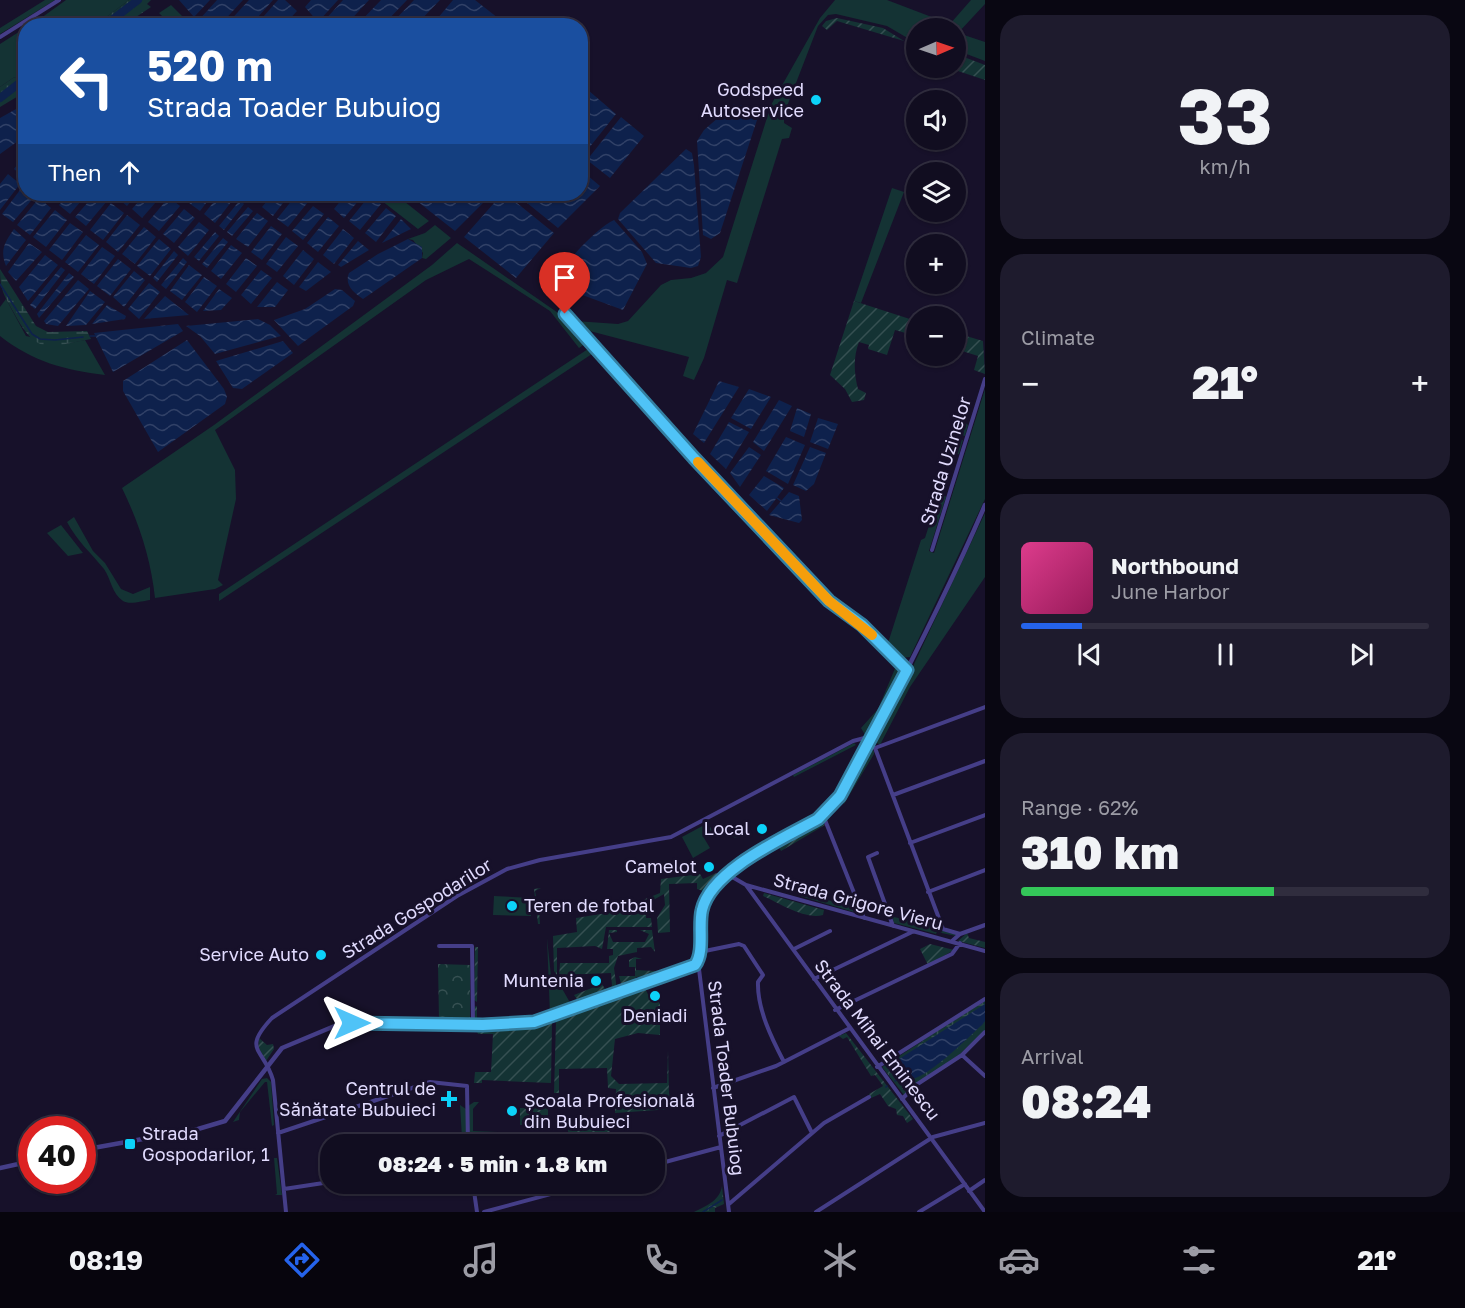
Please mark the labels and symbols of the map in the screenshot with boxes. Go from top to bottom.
north arrow [906,18,966,78]
place label: Godspeed Autoservice [701,78,804,121]
marker: Godspeed Autoservice [809,93,823,107]
pin [539,252,590,314]
street label: Strada Uzinelor [915,394,975,528]
place label: Local [703,817,750,839]
marker: Local [755,822,769,836]
street label: Strada Gospodarilor [337,853,495,963]
place label: Camelot [625,855,697,877]
marker: Camelot [702,860,716,874]
street label: Strada Grigore Vieru [771,868,945,934]
place label: Teren de fotbal [524,894,654,916]
marker: Teren de fotbal [505,899,519,913]
place label: Service Auto [199,943,309,965]
marker: Service Auto [314,948,328,962]
street label: Strada Mihai Eminescu [810,955,945,1124]
place label: Muntenia [503,969,584,991]
marker: Muntenia [589,974,603,988]
street label: Strada Toader Bubuiog [704,979,750,1177]
marker: Deniadi [648,989,662,1003]
position arrow [320,991,384,1055]
place label: Deniadi [623,1004,688,1026]
place label: Centrul de Sănătate Bubuieci [279,1077,436,1120]
place label: Școala Profesională din Bubuieci [524,1089,695,1132]
marker: Centrul de Sănătate Bubuieci [440,1090,458,1108]
marker: Școala Profesională din Bubuieci [505,1104,519,1118]
speed limit sign: 40 [18,1116,96,1194]
place label: Strada Gospodarilor, 1 [142,1122,270,1165]
marker: Strada Gospodarilor, 1 [123,1137,137,1151]

